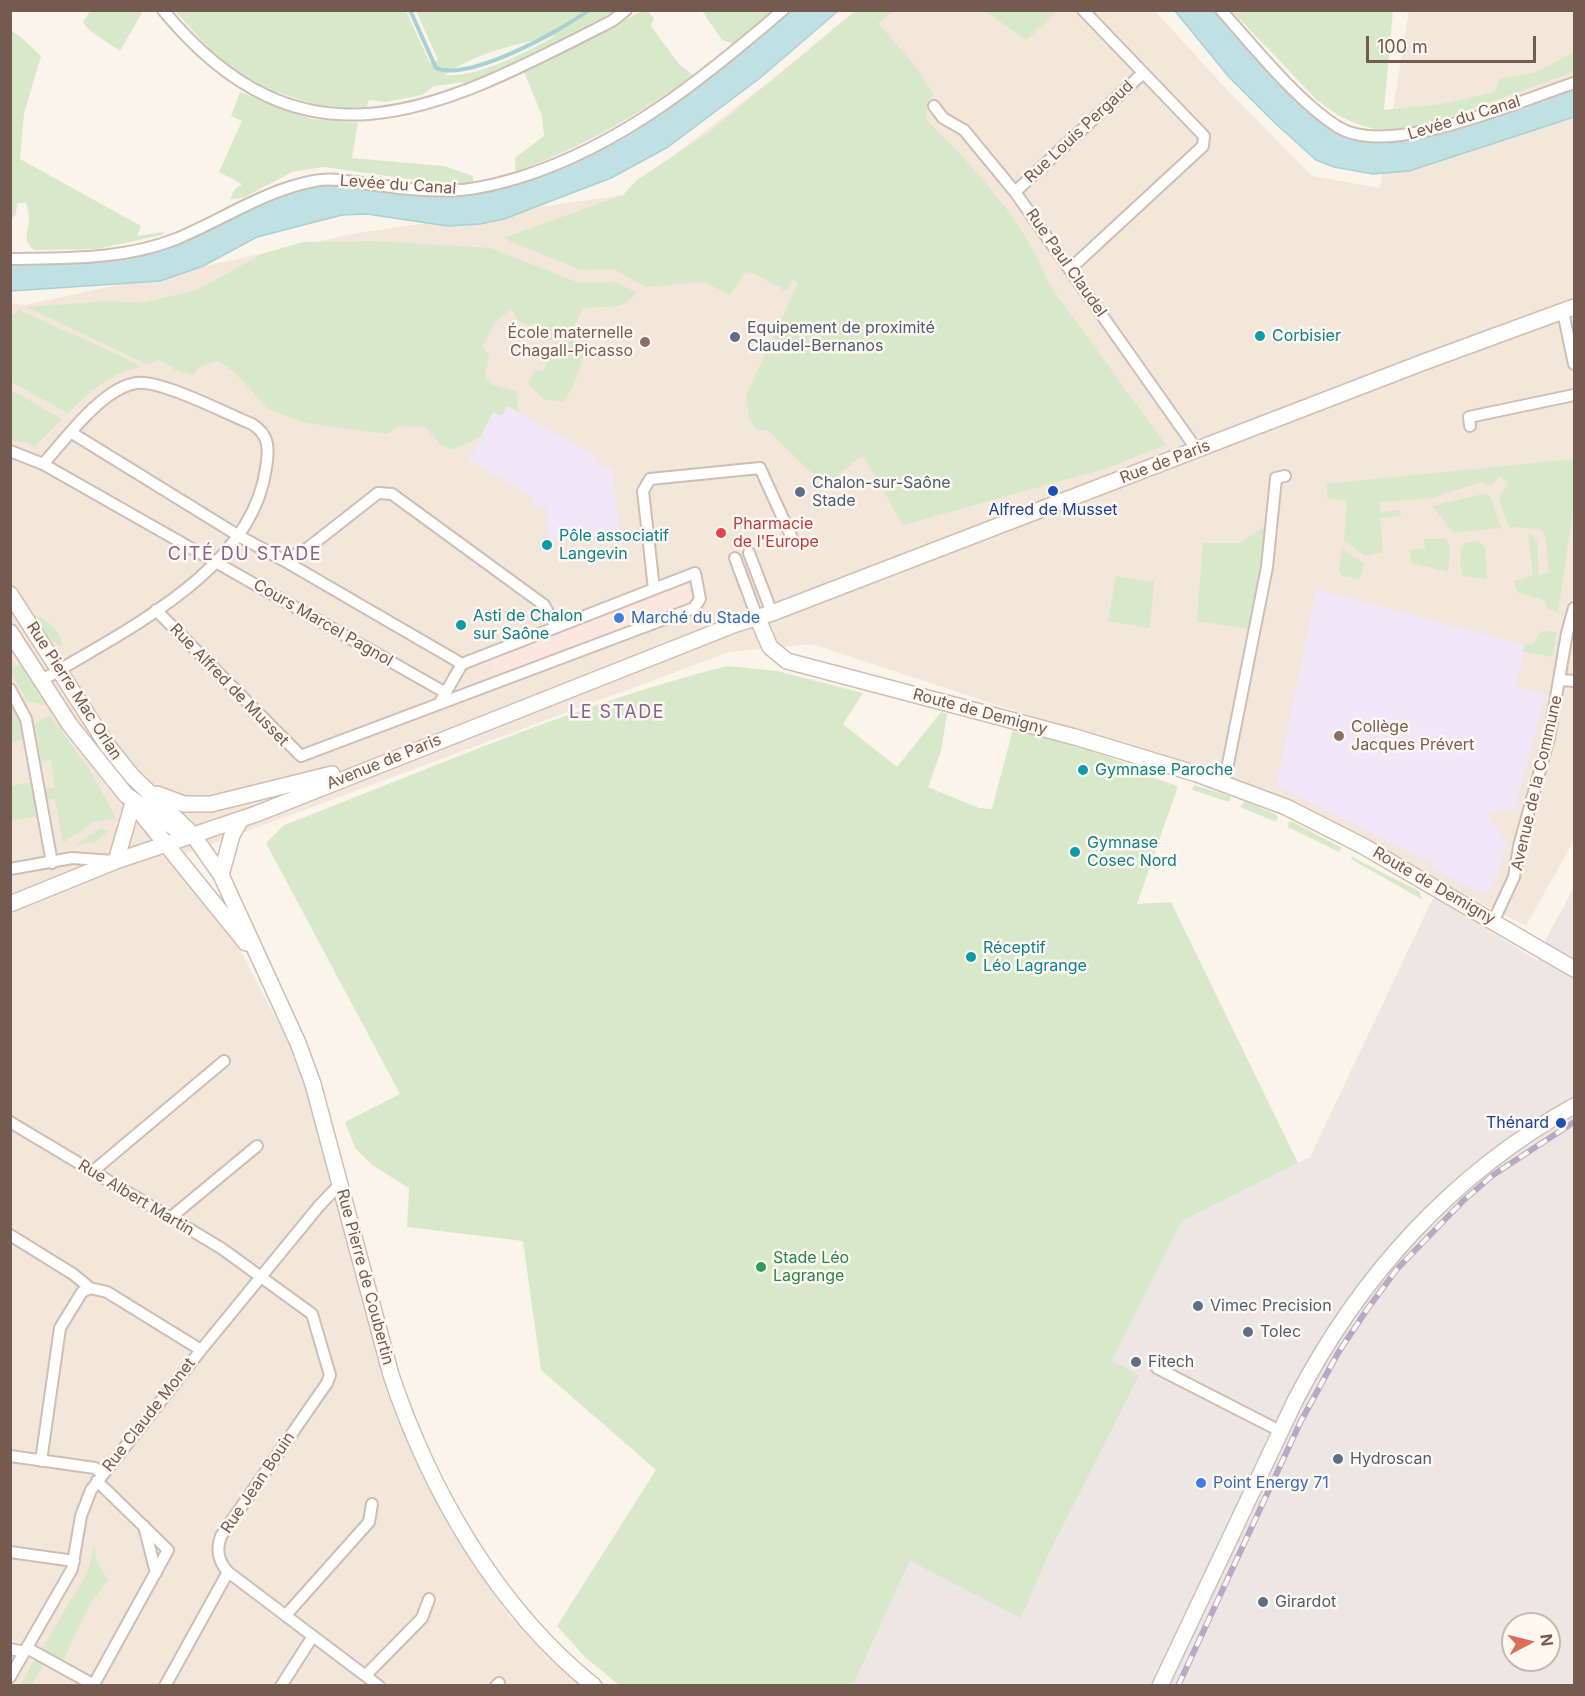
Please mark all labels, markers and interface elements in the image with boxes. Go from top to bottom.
scale bar [1369,24,1538,62]
text: 100 m [1377,36,1428,57]
street label: Rue Louis Pergaud [1021,77,1137,187]
street label: Levée du Canal [1405,92,1523,144]
street label: Levée du Canal [339,171,457,199]
street label: Rue Paul Claudel [1022,205,1110,321]
place label: Equipement de proximité Claudel-Bernanos [747,318,935,356]
place label: École maternelle Chagall-Picasso [507,323,633,361]
place label: Corbisier [1272,326,1341,346]
marker: Corbisier [1253,329,1267,343]
marker: Equipement de proximité Claudel-Bernanos [728,330,742,344]
marker: École maternelle Chagall-Picasso [638,335,652,349]
street label: Rue de Paris [1117,436,1213,488]
place label: Chalon-sur-Saône Stade [812,473,951,511]
marker: Alfred de Musset [1046,484,1060,498]
marker: Chalon-sur-Saône Stade [793,485,807,499]
place label: Alfred de Musset [988,500,1118,520]
place label: Pharmacie de l'Europe [733,514,819,552]
place label: Pôle associatif Langevin [559,526,669,564]
marker: Pharmacie de l'Europe [714,526,728,540]
marker: Pôle associatif Langevin [540,538,554,552]
district label: CITÉ DU STADE [168,544,322,566]
street label: Cours Marcel Pagnol [250,575,396,671]
place label: Asti de Chalon sur Saône [473,606,583,644]
place label: Marché du Stade [631,608,760,628]
marker: Marché du Stade [612,611,626,625]
street label: Rue Pierre Mac Orlan [22,618,126,764]
marker: Asti de Chalon sur Saône [454,618,468,632]
street label: Rue Alfred de Musset [166,620,292,750]
street label: Route de Demigny [911,685,1049,739]
street label: Avenue de la Commune [1507,694,1567,872]
district label: LE STADE [569,702,665,724]
place label: Collège Jacques Prévert [1351,717,1474,755]
marker: Collège Jacques Prévert [1332,729,1346,743]
street label: Avenue de Paris [324,730,444,794]
place label: Gymnase Paroche [1095,760,1233,780]
marker: Gymnase Paroche [1076,763,1090,777]
place label: Gymnase Cosec Nord [1087,833,1177,871]
street label: Route de Demigny [1369,843,1499,929]
marker: Gymnase Cosec Nord [1068,845,1082,859]
place label: Réceptif Léo Lagrange [983,938,1087,976]
marker: Réceptif Léo Lagrange [964,950,978,964]
place label: Thénard [1486,1113,1549,1133]
marker: Thénard [1554,1116,1568,1130]
street label: Rue Albert Martin [75,1156,197,1240]
street label: Rue Pierre de Coubertin [332,1187,398,1367]
place label: Stade Léo Lagrange [773,1248,849,1286]
marker: Stade Léo Lagrange [754,1260,768,1274]
place label: Vimec Precision [1210,1296,1332,1316]
marker: Vimec Precision [1191,1299,1205,1313]
place label: Tolec [1260,1322,1301,1342]
marker: Tolec [1241,1325,1255,1339]
place label: Fitech [1148,1352,1194,1372]
street label: Rue Claude Monet [99,1354,199,1476]
marker: Fitech [1129,1355,1143,1369]
street label: Rue Jean Bouin [217,1429,299,1537]
place label: Hydroscan [1350,1449,1432,1469]
marker: Hydroscan [1331,1452,1345,1466]
place label: Point Energy 71 [1213,1473,1329,1493]
marker: Point Energy 71 [1194,1476,1208,1490]
place label: Girardot [1275,1592,1336,1612]
marker: Girardot [1256,1595,1270,1609]
north arrow [1501,1612,1561,1672]
text: N [1536,1633,1558,1647]

